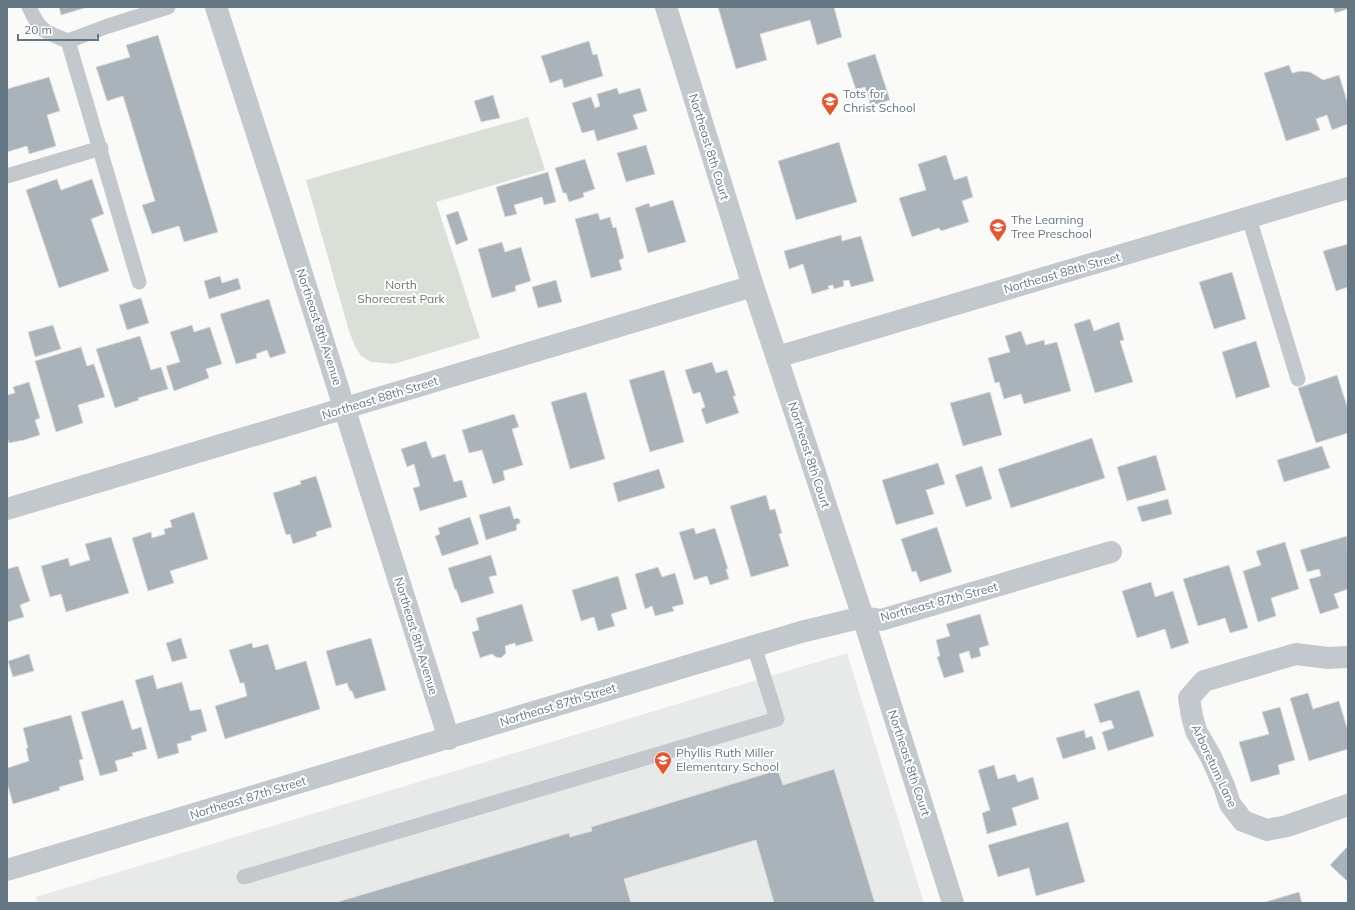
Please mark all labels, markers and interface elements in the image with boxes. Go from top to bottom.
scale bar [18,16,98,42]
text: 20 m [24,22,52,37]
place label: Tots for Christ School [843,86,916,115]
school or university icon: Tots for Christ School [820,91,840,116]
street label: Northeast 8th Court [686,92,733,202]
place label: The Learning Tree Preschool [1011,212,1092,241]
school or university icon: The Learning Tree Preschool [988,217,1008,242]
street label: Northeast 88th Street [1002,249,1122,296]
street label: Northeast 8th Avenue [293,266,345,387]
park label: North Shorecrest Park [357,277,446,306]
street label: Northeast 88th Street [320,373,440,422]
street label: Northeast 8th Court [785,400,834,510]
street label: Northeast 8th Avenue [391,575,441,696]
street label: Northeast 87th Street [879,579,999,624]
street label: Northeast 87th Street [498,680,618,729]
street label: Northeast 8th Court [885,708,934,818]
street label: Arboretum Lane [1189,722,1240,810]
place label: Phyllis Ruth Miller Elementary School [676,745,779,774]
school or university icon: Phyllis Ruth Miller Elementary School [653,750,673,775]
street label: Northeast 87th Street [188,773,308,822]

